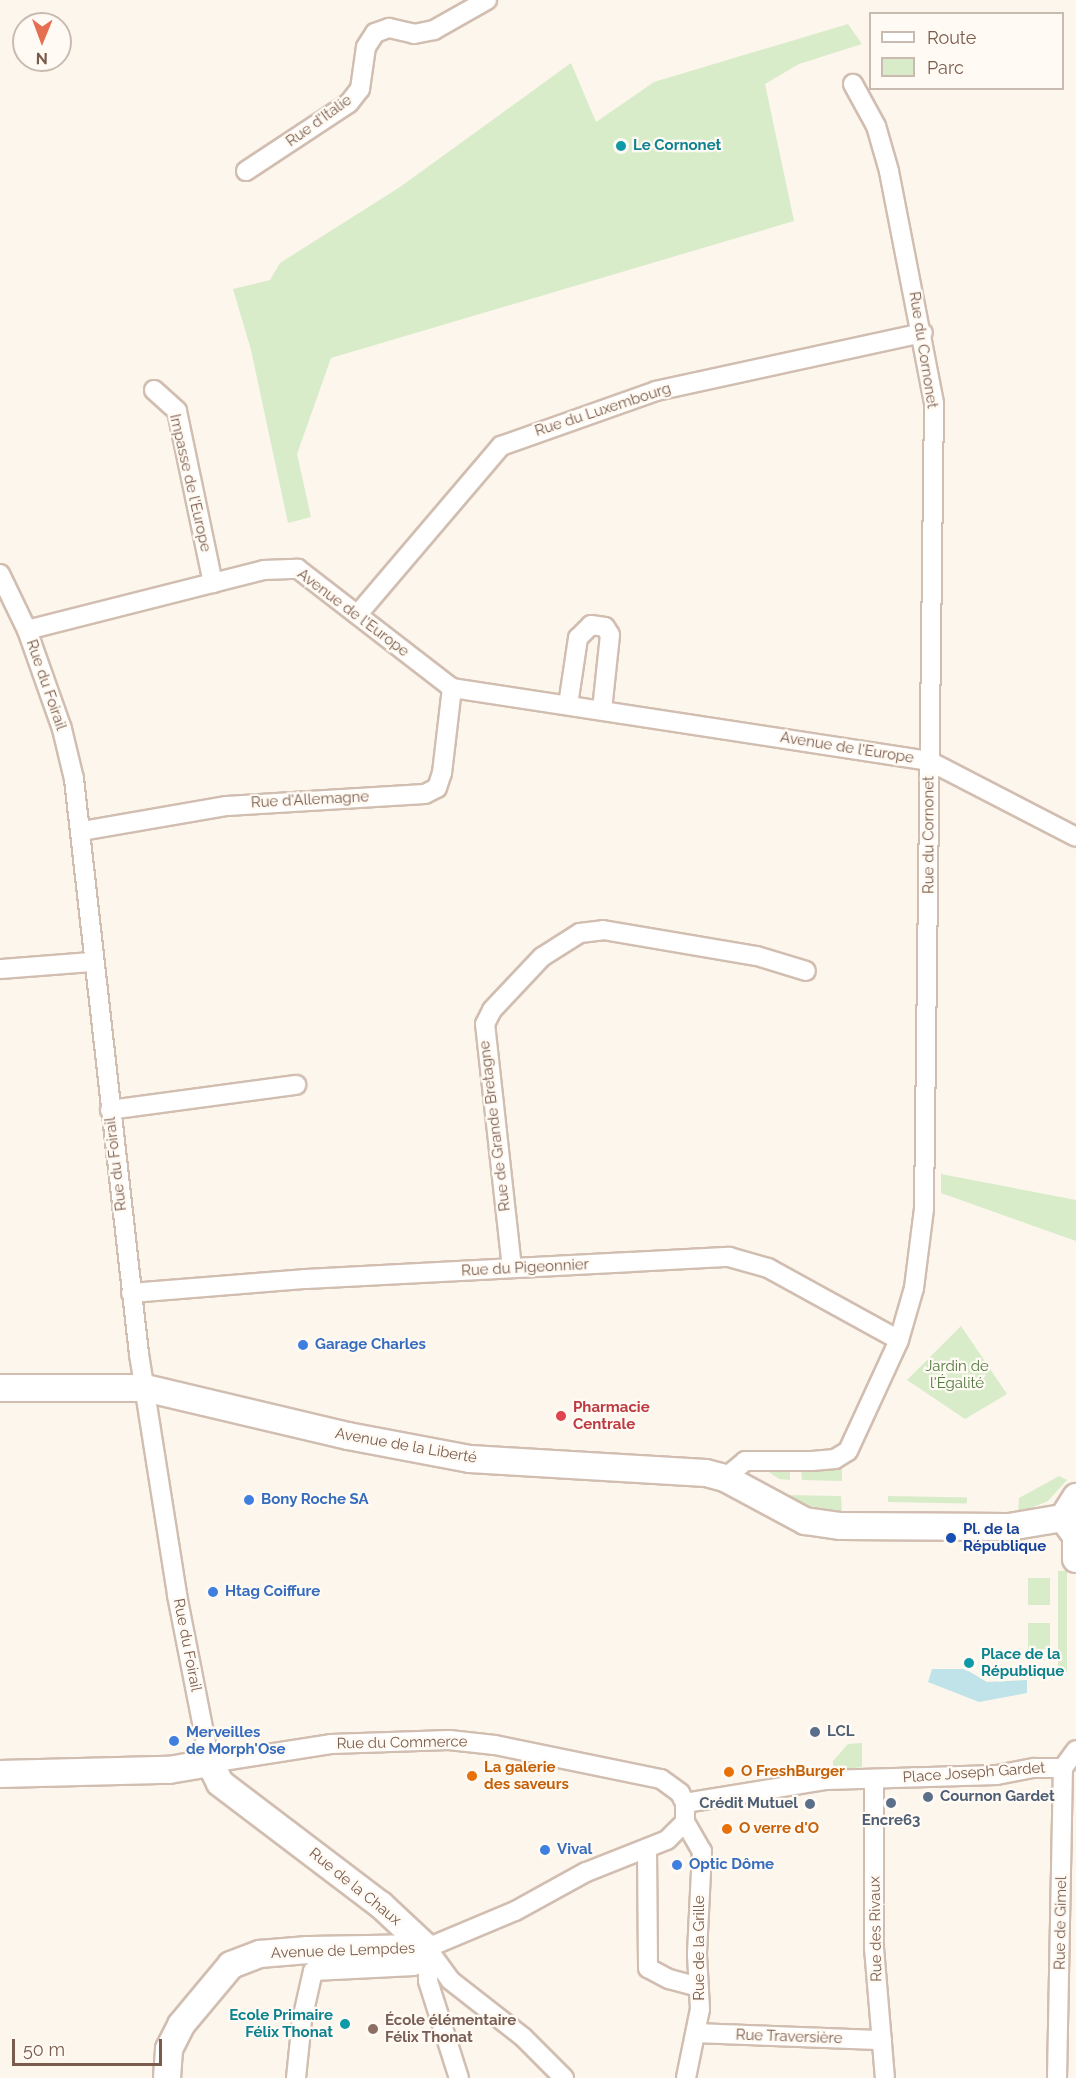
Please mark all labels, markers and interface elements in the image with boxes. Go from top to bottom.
north arrow [12,12,72,72]
legend [869,12,1064,90]
text: Route [927,27,976,48]
text: N [35,49,48,68]
text: Parc [927,57,964,78]
street label: Rue d'Italie [283,91,355,151]
place label: Le Cornonet [633,137,721,155]
marker: Le Cornonet [614,139,628,153]
street label: Rue du Cornonet [905,290,941,410]
street label: Rue du Luxembourg [533,379,673,441]
street label: Impasse de l'Europe [165,412,215,554]
street label: Avenue de l'Europe [294,565,412,661]
street label: Rue du Foirail [22,637,70,733]
street label: Avenue de l'Europe [779,729,915,767]
street label: Rue du Cornonet [920,776,938,894]
street label: Rue d'Allemagne [250,788,370,812]
street label: Rue de Grande Bretagne [476,1040,514,1212]
street label: Rue du Foirail [101,1116,131,1212]
street label: Rue du Pigeonnier [461,1256,589,1280]
place label: Garage Charles [315,1336,426,1354]
marker: Garage Charles [296,1338,310,1352]
park label: Jardin de l'Égalité [925,1357,989,1392]
place label: Pharmacie Centrale [573,1398,650,1433]
marker: Pharmacie Centrale [554,1409,568,1423]
street label: Avenue de la Liberté [334,1425,478,1467]
place label: Bony Roche SA [261,1491,369,1509]
marker: Bony Roche SA [242,1493,256,1507]
place label: Pl. de la République [963,1520,1046,1555]
marker: Pl. de la République [944,1531,958,1545]
place label: Htag Coiffure [225,1583,320,1601]
marker: Htag Coiffure [206,1585,220,1599]
street label: Rue du Foirail [169,1597,205,1693]
place label: Place de la République [981,1645,1064,1680]
marker: Place de la République [962,1656,976,1670]
place label: Merveilles de Morph'Ose [186,1723,286,1758]
place label: LCL [827,1723,855,1741]
marker: LCL [808,1725,822,1739]
street label: Rue du Commerce [336,1733,468,1753]
marker: Merveilles de Morph'Ose [167,1734,181,1748]
place label: La galerie des saveurs [484,1758,569,1793]
street label: Place Joseph Gardet [902,1759,1046,1787]
place label: O FreshBurger [741,1763,845,1781]
marker: O FreshBurger [722,1765,736,1779]
marker: La galerie des saveurs [465,1769,479,1783]
place label: Cournon Gardet [940,1788,1055,1806]
marker: Cournon Gardet [921,1790,935,1804]
place label: Crédit Mutuel [699,1795,798,1813]
marker: Encre63 [884,1796,898,1810]
marker: Crédit Mutuel [803,1797,817,1811]
place label: Encre63 [862,1812,920,1830]
place label: O verre d'O [739,1820,820,1838]
marker: O verre d'O [720,1822,734,1836]
place label: Vival [557,1841,592,1859]
marker: Vival [538,1843,552,1857]
street label: Rue de la Chaux [305,1844,405,1930]
place label: Optic Dôme [689,1856,774,1874]
marker: Optic Dôme [670,1858,684,1872]
street label: Rue des Rivaux [866,1876,886,1982]
street label: Rue de Gimel [1051,1876,1071,1970]
street label: Rue de la Grille [691,1895,709,2001]
street label: Avenue de Lempdes [271,1939,415,1963]
place label: Ecole Primaire Félix Thonat [229,2006,333,2041]
place label: École élémentaire Félix Thonat [385,2011,516,2046]
marker: Ecole Primaire Félix Thonat [338,2017,352,2031]
marker: École élémentaire Félix Thonat [366,2022,380,2036]
street label: Rue Traversière [735,2026,843,2048]
scale bar [15,2027,165,2065]
text: 50 m [23,2039,65,2060]

